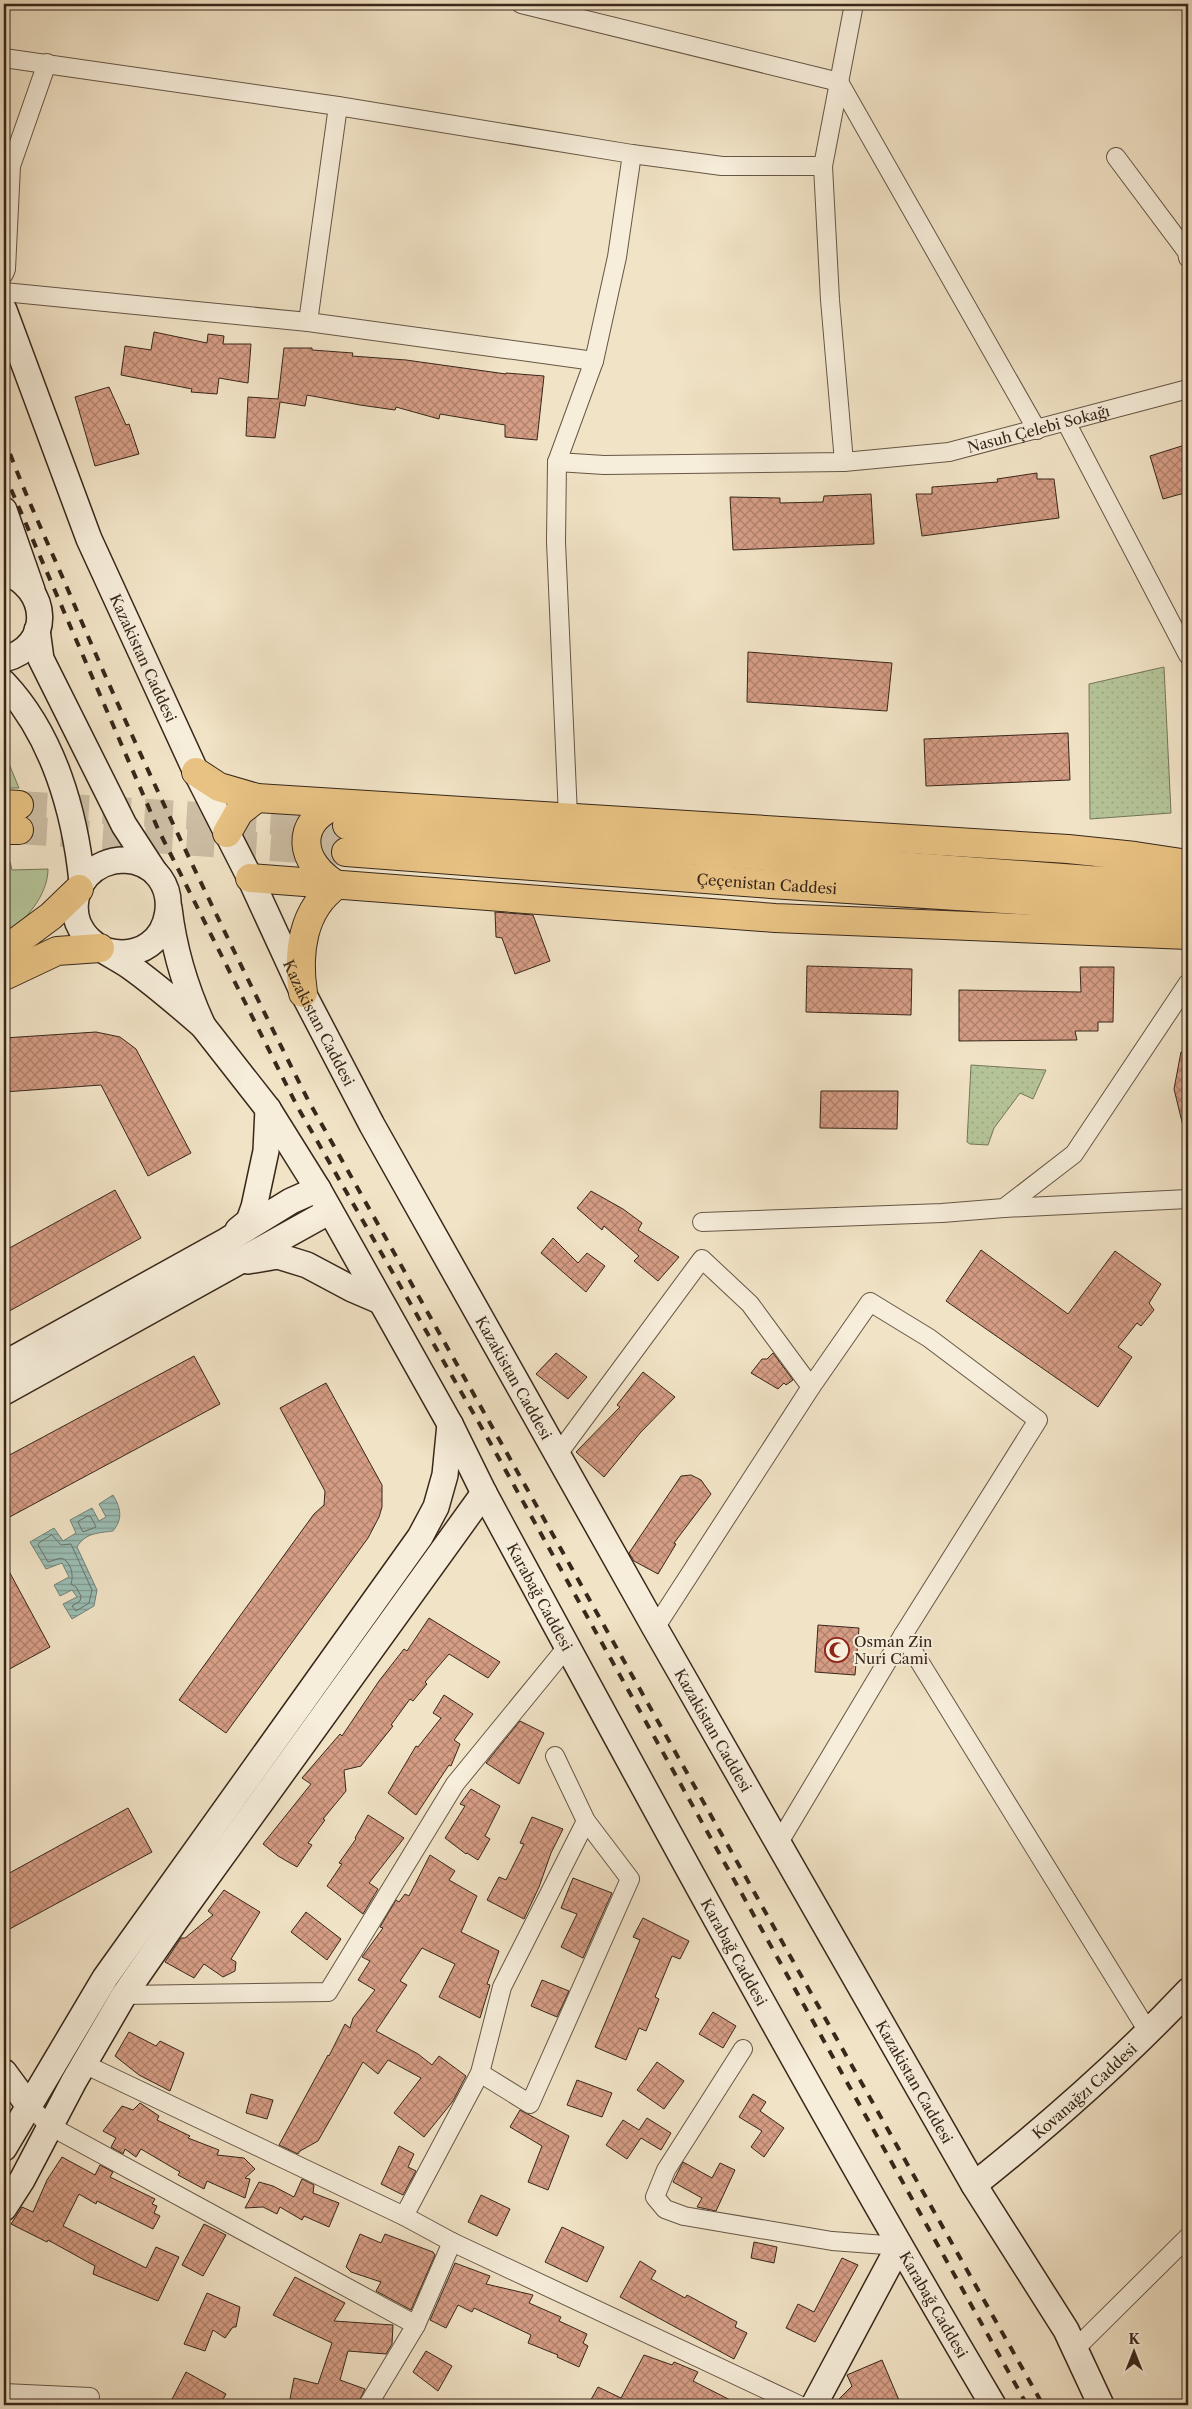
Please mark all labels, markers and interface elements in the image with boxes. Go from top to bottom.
street label: Nasuh Çelebi Sokağı [965,400,1112,456]
street label: Kazakistan Caddesi [106,591,181,725]
street label: Çeçenistan Caddesi [696,869,838,898]
street label: Kazakistan Caddesi [279,957,359,1089]
street label: Kazakistan Caddesi [472,1312,557,1443]
street label: Karabağ Caddesi [503,1539,577,1654]
place label: Osman Zin Nuri Cami [854,1632,933,1668]
mosque icon: Osman Zin Nuri Cami [824,1637,850,1663]
street label: Kazakistan Caddesi [671,1665,756,1795]
street label: Karabağ Caddesi [697,1895,772,2009]
street label: Kazakistan Caddesi [872,2017,958,2147]
street label: Kovanağzı Caddesi [1028,2039,1141,2143]
street label: Karabağ Caddesi [896,2248,973,2361]
north arrow [1110,2326,1160,2376]
text: K [1128,2330,1140,2348]

